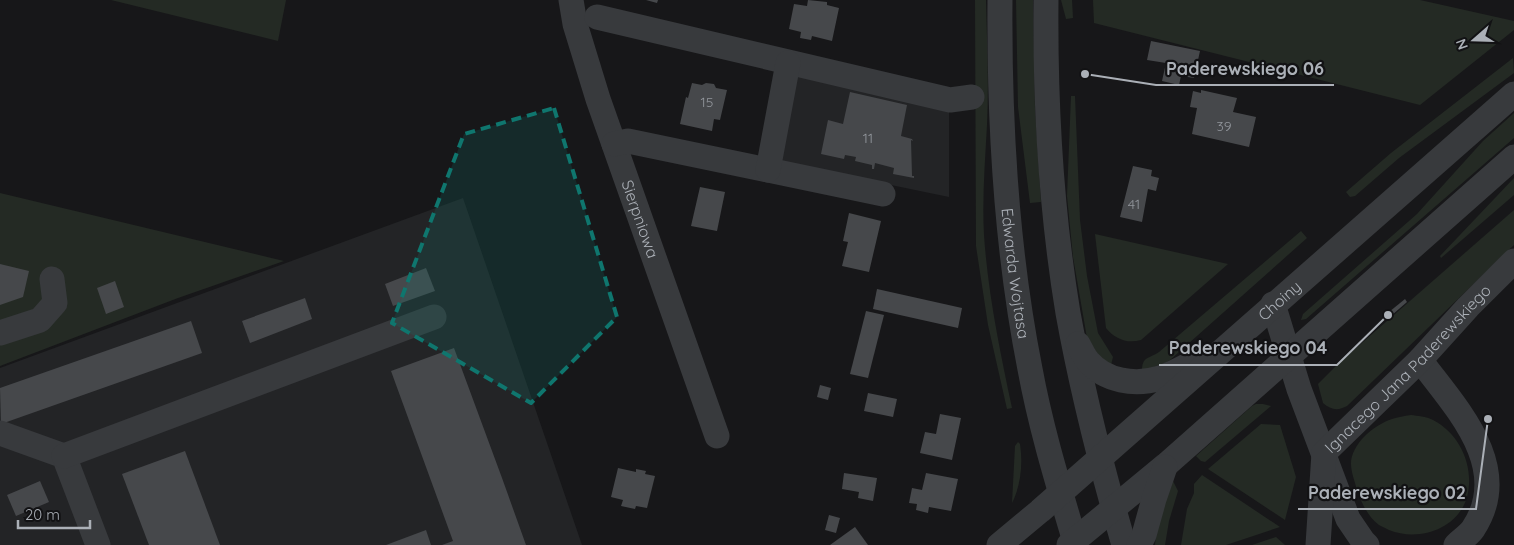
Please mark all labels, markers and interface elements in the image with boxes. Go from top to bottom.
north arrow [1449,15,1499,65]
text: N [1452,37,1472,52]
callout: Paderewskiego 06 [1156,52,1334,85]
text: Paderewskiego 06 [1166,57,1324,80]
house number: 15 [701,93,713,111]
house number: 39 [1216,117,1232,135]
house number: 11 [863,129,873,147]
street label: Sierpniowa [617,177,663,261]
house number: 41 [1128,195,1140,213]
street label: Edwarda Wojtasa [997,207,1034,340]
street label: Choiny [1254,276,1305,325]
street label: Ignacego Jana Paderewskiego [1320,280,1495,457]
callout: Paderewskiego 04 [1159,332,1337,365]
text: Paderewskiego 04 [1169,336,1328,359]
callout: Paderewskiego 02 [1298,476,1476,509]
text: Paderewskiego 02 [1308,481,1466,504]
scale bar [18,498,90,530]
text: 20 m [25,505,60,524]

